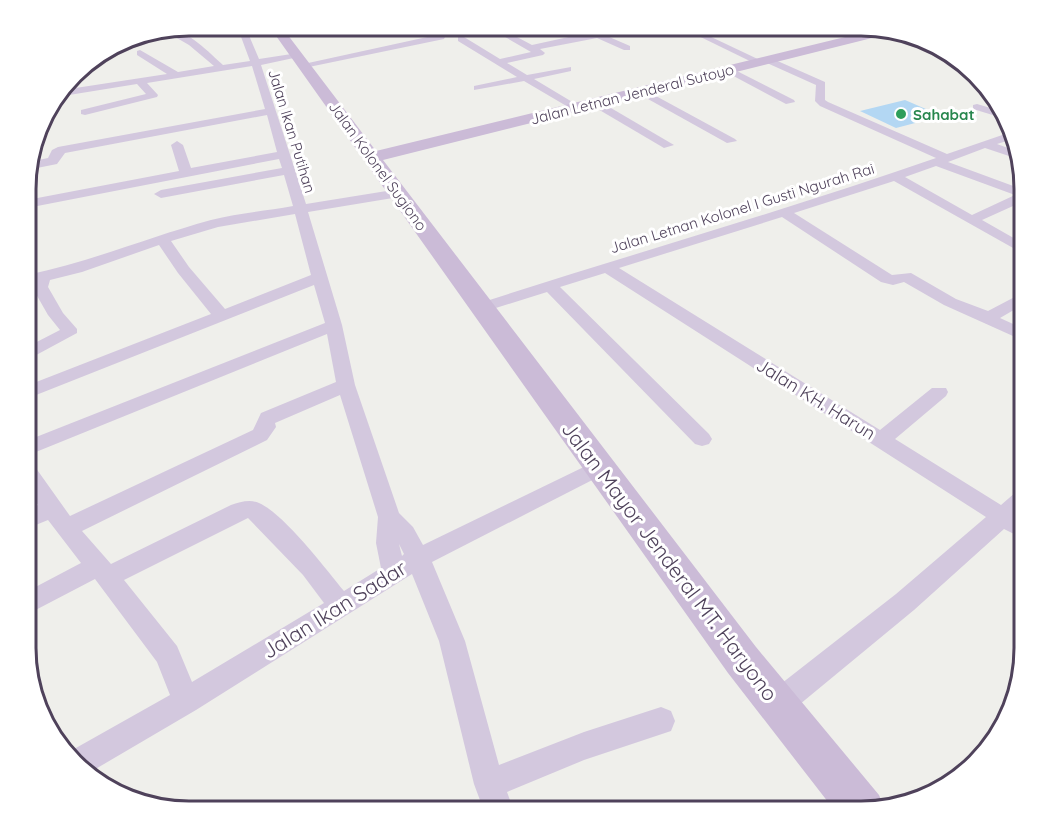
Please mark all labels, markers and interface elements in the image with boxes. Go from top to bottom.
street label: Jalan Letnan Jenderal Sutoyo [528,59,736,129]
street label: Jalan Ikan Putihan [264,67,320,195]
street label: Jalan Kolonel Sugiono [325,98,431,234]
place label: Sahabat [913,105,975,124]
marker: Sahabat [894,107,908,121]
street label: Jalan Letnan Kolonel I Gusti Ngurah Rai [607,159,877,257]
street label: Jalan KH. Harun [752,353,880,445]
street label: Jalan Mayor Jenderal MT. Haryono [556,416,784,706]
street label: Jalan Ikan Sadar [257,554,411,664]

